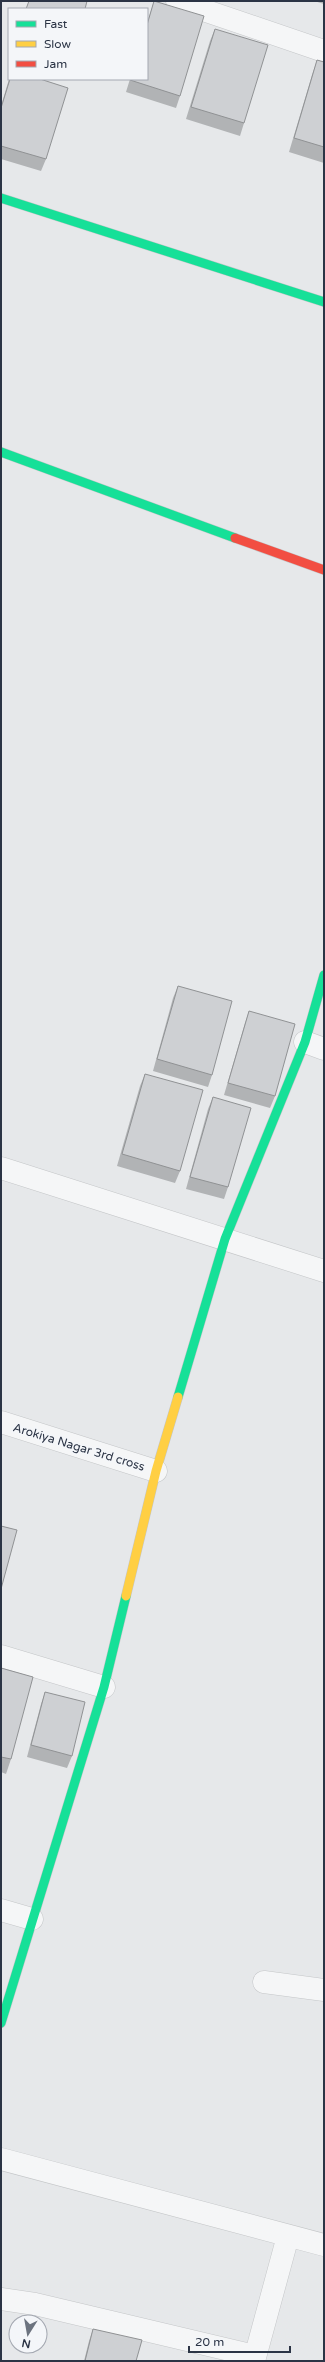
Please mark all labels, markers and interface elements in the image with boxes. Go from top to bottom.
legend [8,8,148,80]
text: Fast [44,17,68,31]
text: Slow [44,37,71,51]
text: Jam [44,57,67,71]
street label: Arokiya Nagar 3rd cross [11,1420,147,1474]
north arrow [8,2314,48,2354]
scale bar [189,2328,290,2354]
text: 20 m [195,2335,224,2349]
text: N [21,2336,32,2351]

